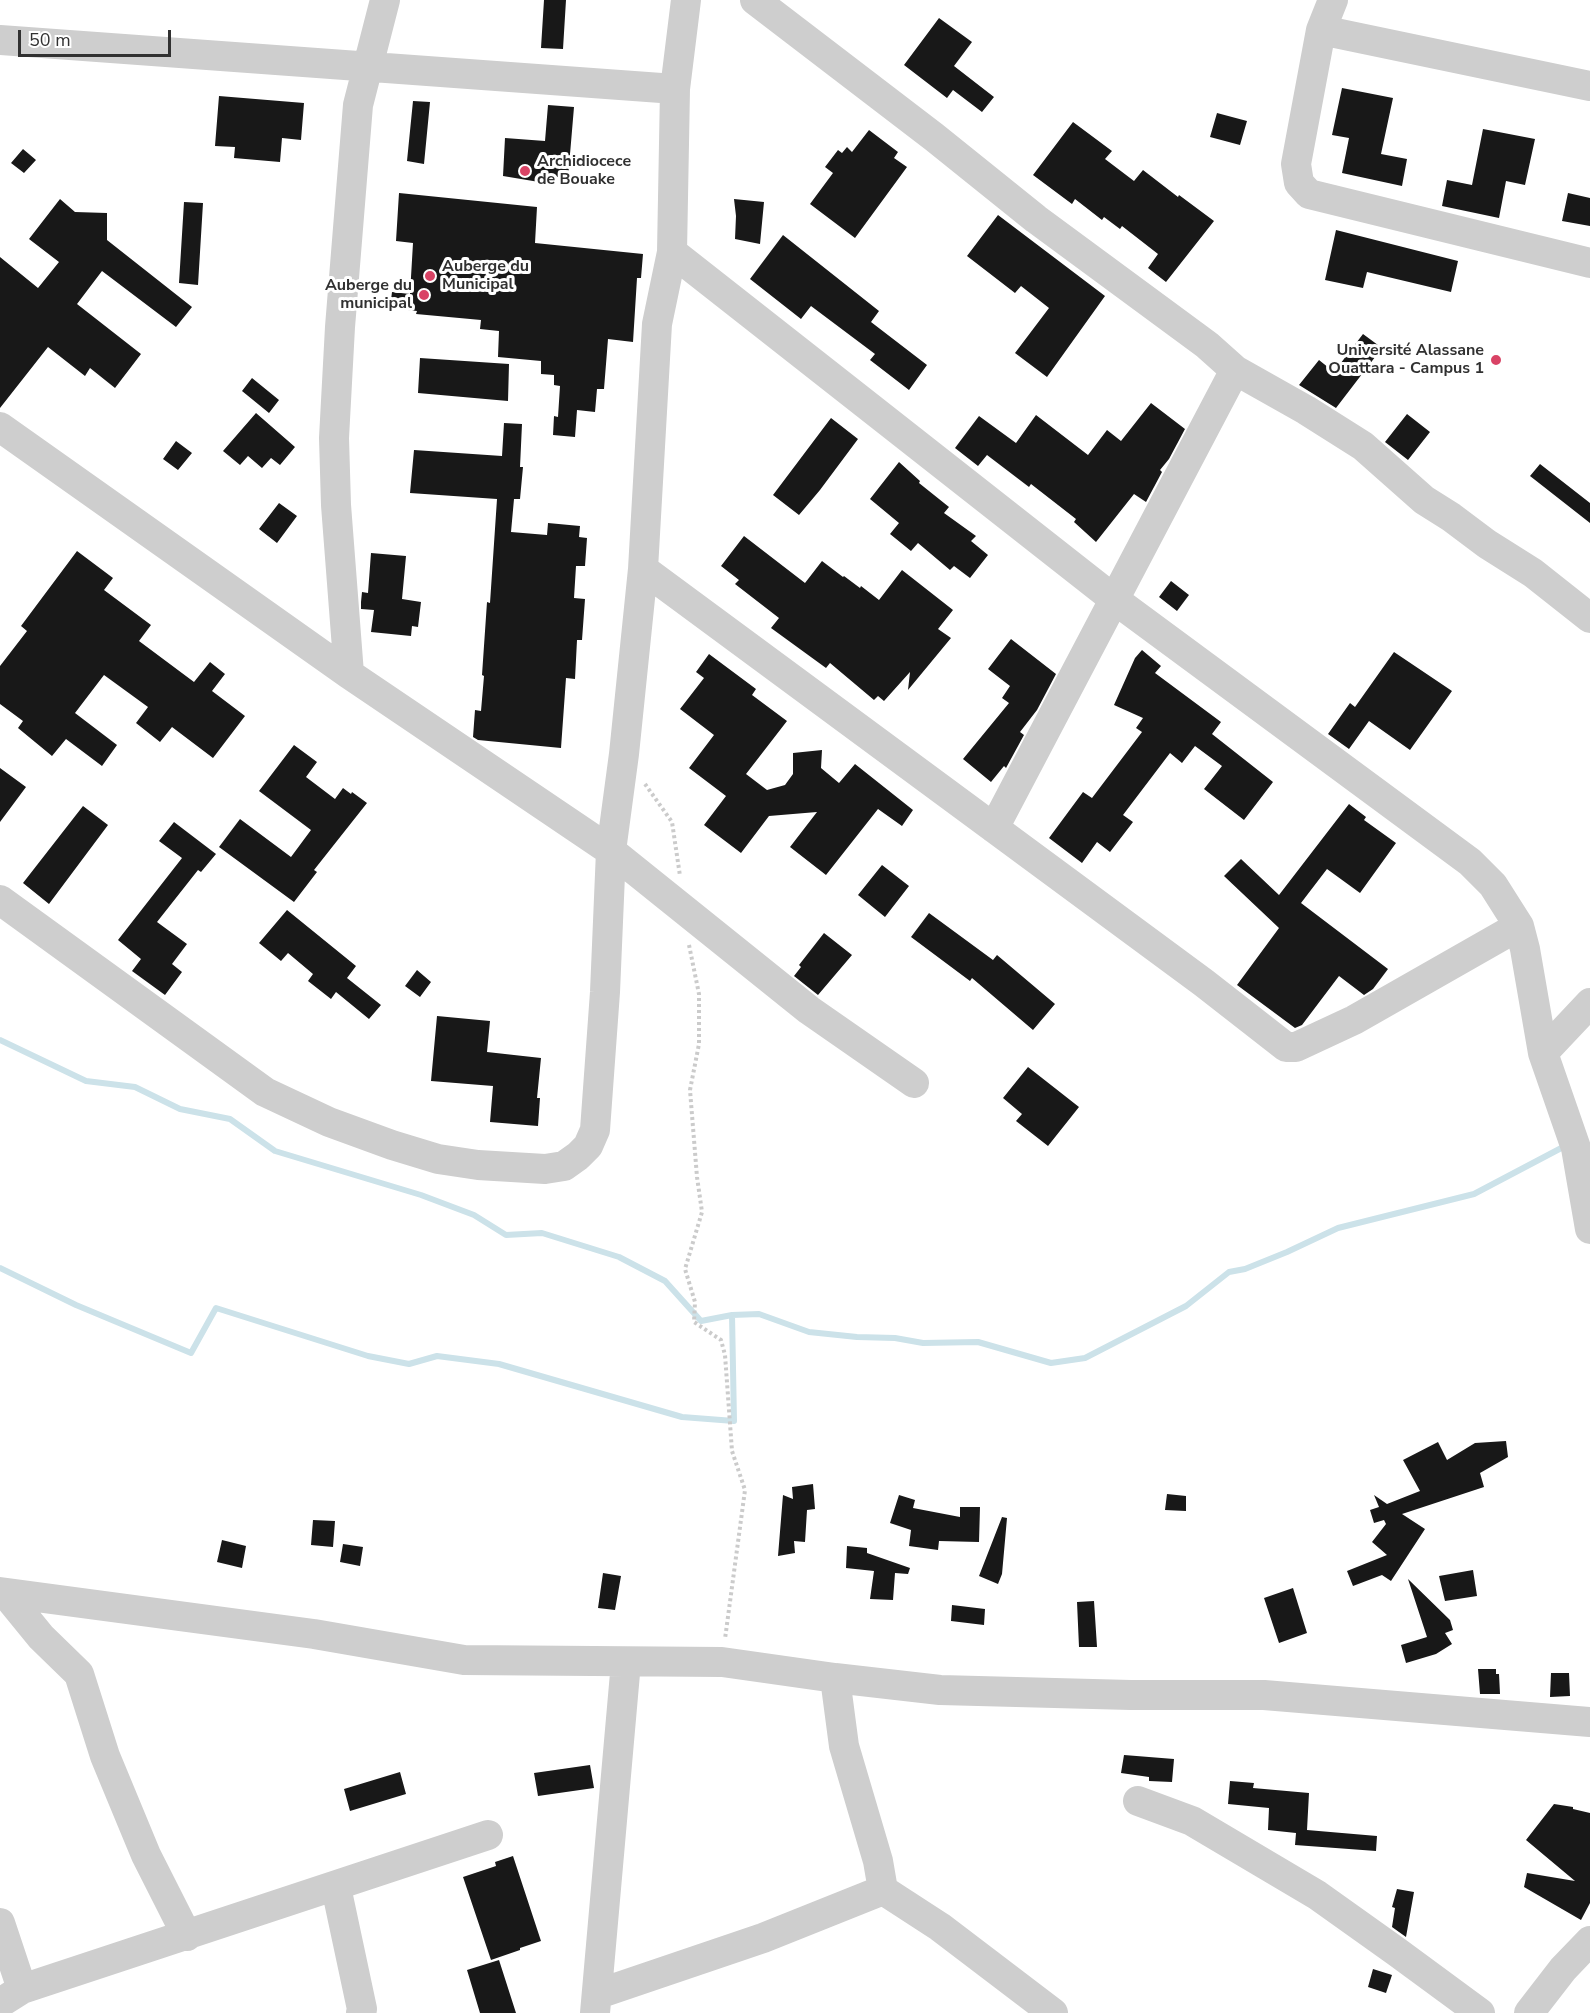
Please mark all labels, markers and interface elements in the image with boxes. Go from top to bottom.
scale bar [21,18,174,56]
text: 50 m [29,28,71,52]
place label: Archidiocece de Bouake [537,152,631,190]
marker: Archidiocece de Bouake [518,164,532,178]
place label: Auberge du Municipal [442,257,529,295]
marker: Auberge du Municipal [423,269,437,283]
place label: Auberge du municipal [325,276,412,314]
marker: Auberge du municipal [417,288,431,302]
place label: Université Alassane Ouattara - Campus 1 [1328,341,1484,379]
marker: Université Alassane Ouattara - Campus 1 [1489,353,1503,367]

